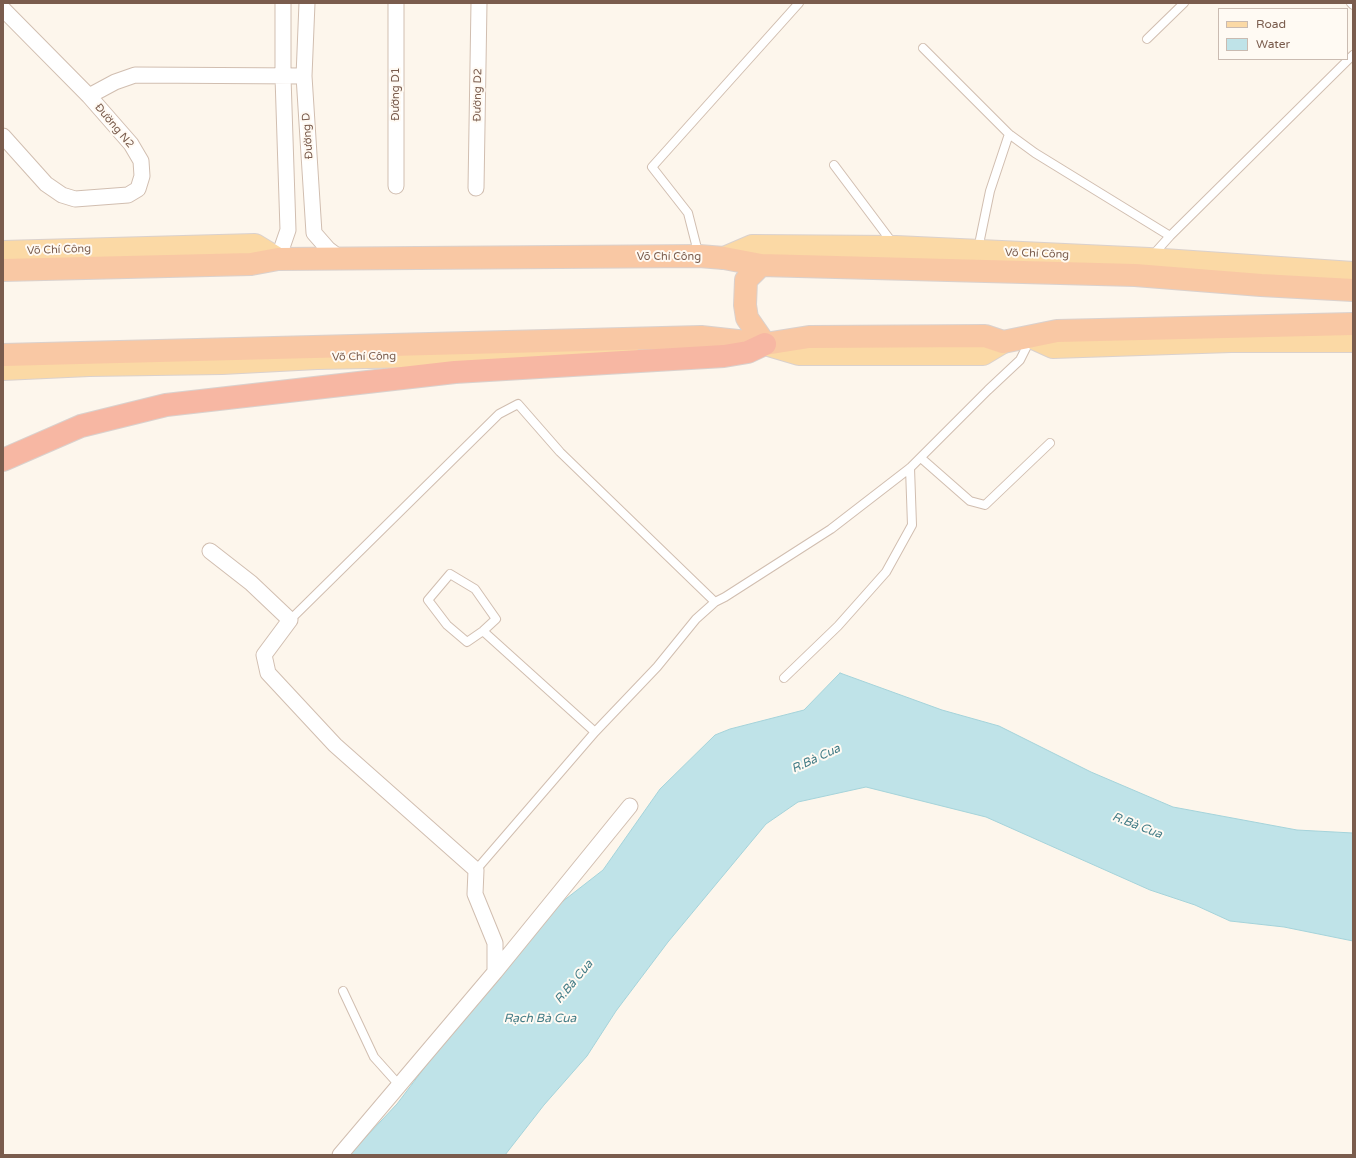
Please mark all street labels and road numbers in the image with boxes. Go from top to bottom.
street label: Đường D1 [389,67,403,121]
street label: Đường D2 [471,68,485,122]
street label: Đường N2 [92,101,136,151]
street label: Đường D [300,112,316,160]
street label: Võ Chí Công [27,242,91,258]
street label: Võ Chí Công [1005,246,1069,262]
street label: Võ Chí Công [637,250,701,264]
street label: Võ Chí Công [332,350,396,364]

